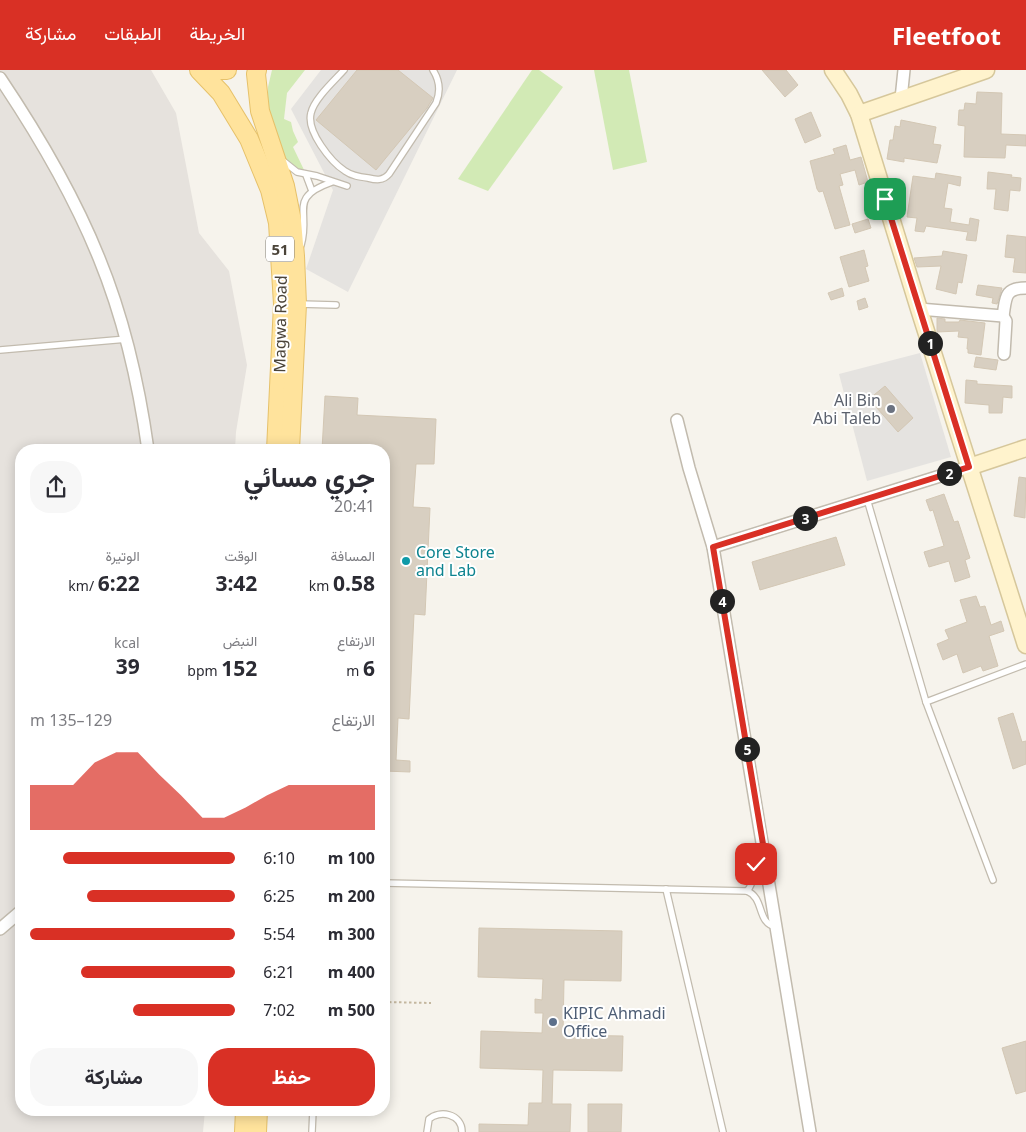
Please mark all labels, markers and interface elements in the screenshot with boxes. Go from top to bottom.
text: Fleetfoot [892,19,1001,52]
text: مشاركة [25,21,76,45]
text: الطبقات [104,21,161,45]
text: الخريطة [189,21,245,45]
pin [864,178,906,220]
icon: arrive [871,185,899,213]
road number: 51 [266,236,294,262]
street label: Magwa Road [268,275,292,373]
pin: 1 [918,330,942,356]
text: 1 [926,334,935,353]
place label: Ali Bin Abi Taleb [813,389,881,429]
marker: Ali Bin Abi Taleb [885,403,897,415]
text: جري مسائي [244,457,375,495]
pin: 2 [936,460,962,486]
button: share [30,461,82,513]
text: 2 [945,464,954,483]
text: 20:41 [334,495,375,517]
pin: 3 [792,506,818,530]
text: 3 [801,509,810,528]
place label: Core Store and Lab [416,541,495,581]
text: الوتيرة [105,546,140,565]
text: الوقت [224,546,257,565]
text: المسافة [331,546,375,565]
marker: Core Store and Lab [400,555,412,567]
text: 6:22 [98,569,140,597]
text: 3:42 [215,569,257,597]
text: 0.58 [333,569,375,597]
text: /km [68,576,98,595]
text: km [309,576,333,595]
pin: 4 [710,588,734,614]
text: 4 [718,592,727,611]
text: النبض [223,631,257,650]
text: الارتفاع [337,631,375,650]
text: kcal [114,633,140,652]
text: 39 [116,652,140,680]
text: 152 [221,654,257,682]
text: 6 [363,654,375,682]
text: bpm [187,661,221,680]
text: m [346,661,363,680]
text: 129–135 m [30,709,112,731]
text: الارتفاع [332,709,375,731]
pin: 5 [734,736,760,762]
text: 5 [743,740,752,759]
pin [735,843,777,885]
text: 6:10 [263,847,295,869]
text: 100 m [328,847,375,869]
icon: check [742,850,770,878]
text: 6:25 [263,885,295,907]
text: 200 m [328,885,375,907]
text: 5:54 [263,923,295,945]
text: 300 m [328,923,375,945]
text: 6:21 [263,961,295,983]
text: 400 m [328,961,375,983]
text: 7:02 [263,999,295,1021]
text: 500 m [328,999,375,1021]
place label: KIPIC Ahmadi Office [563,1002,666,1042]
marker: KIPIC Ahmadi Office [547,1016,559,1028]
button: مشاركة [30,1048,198,1106]
button: حفظ [208,1048,375,1106]

